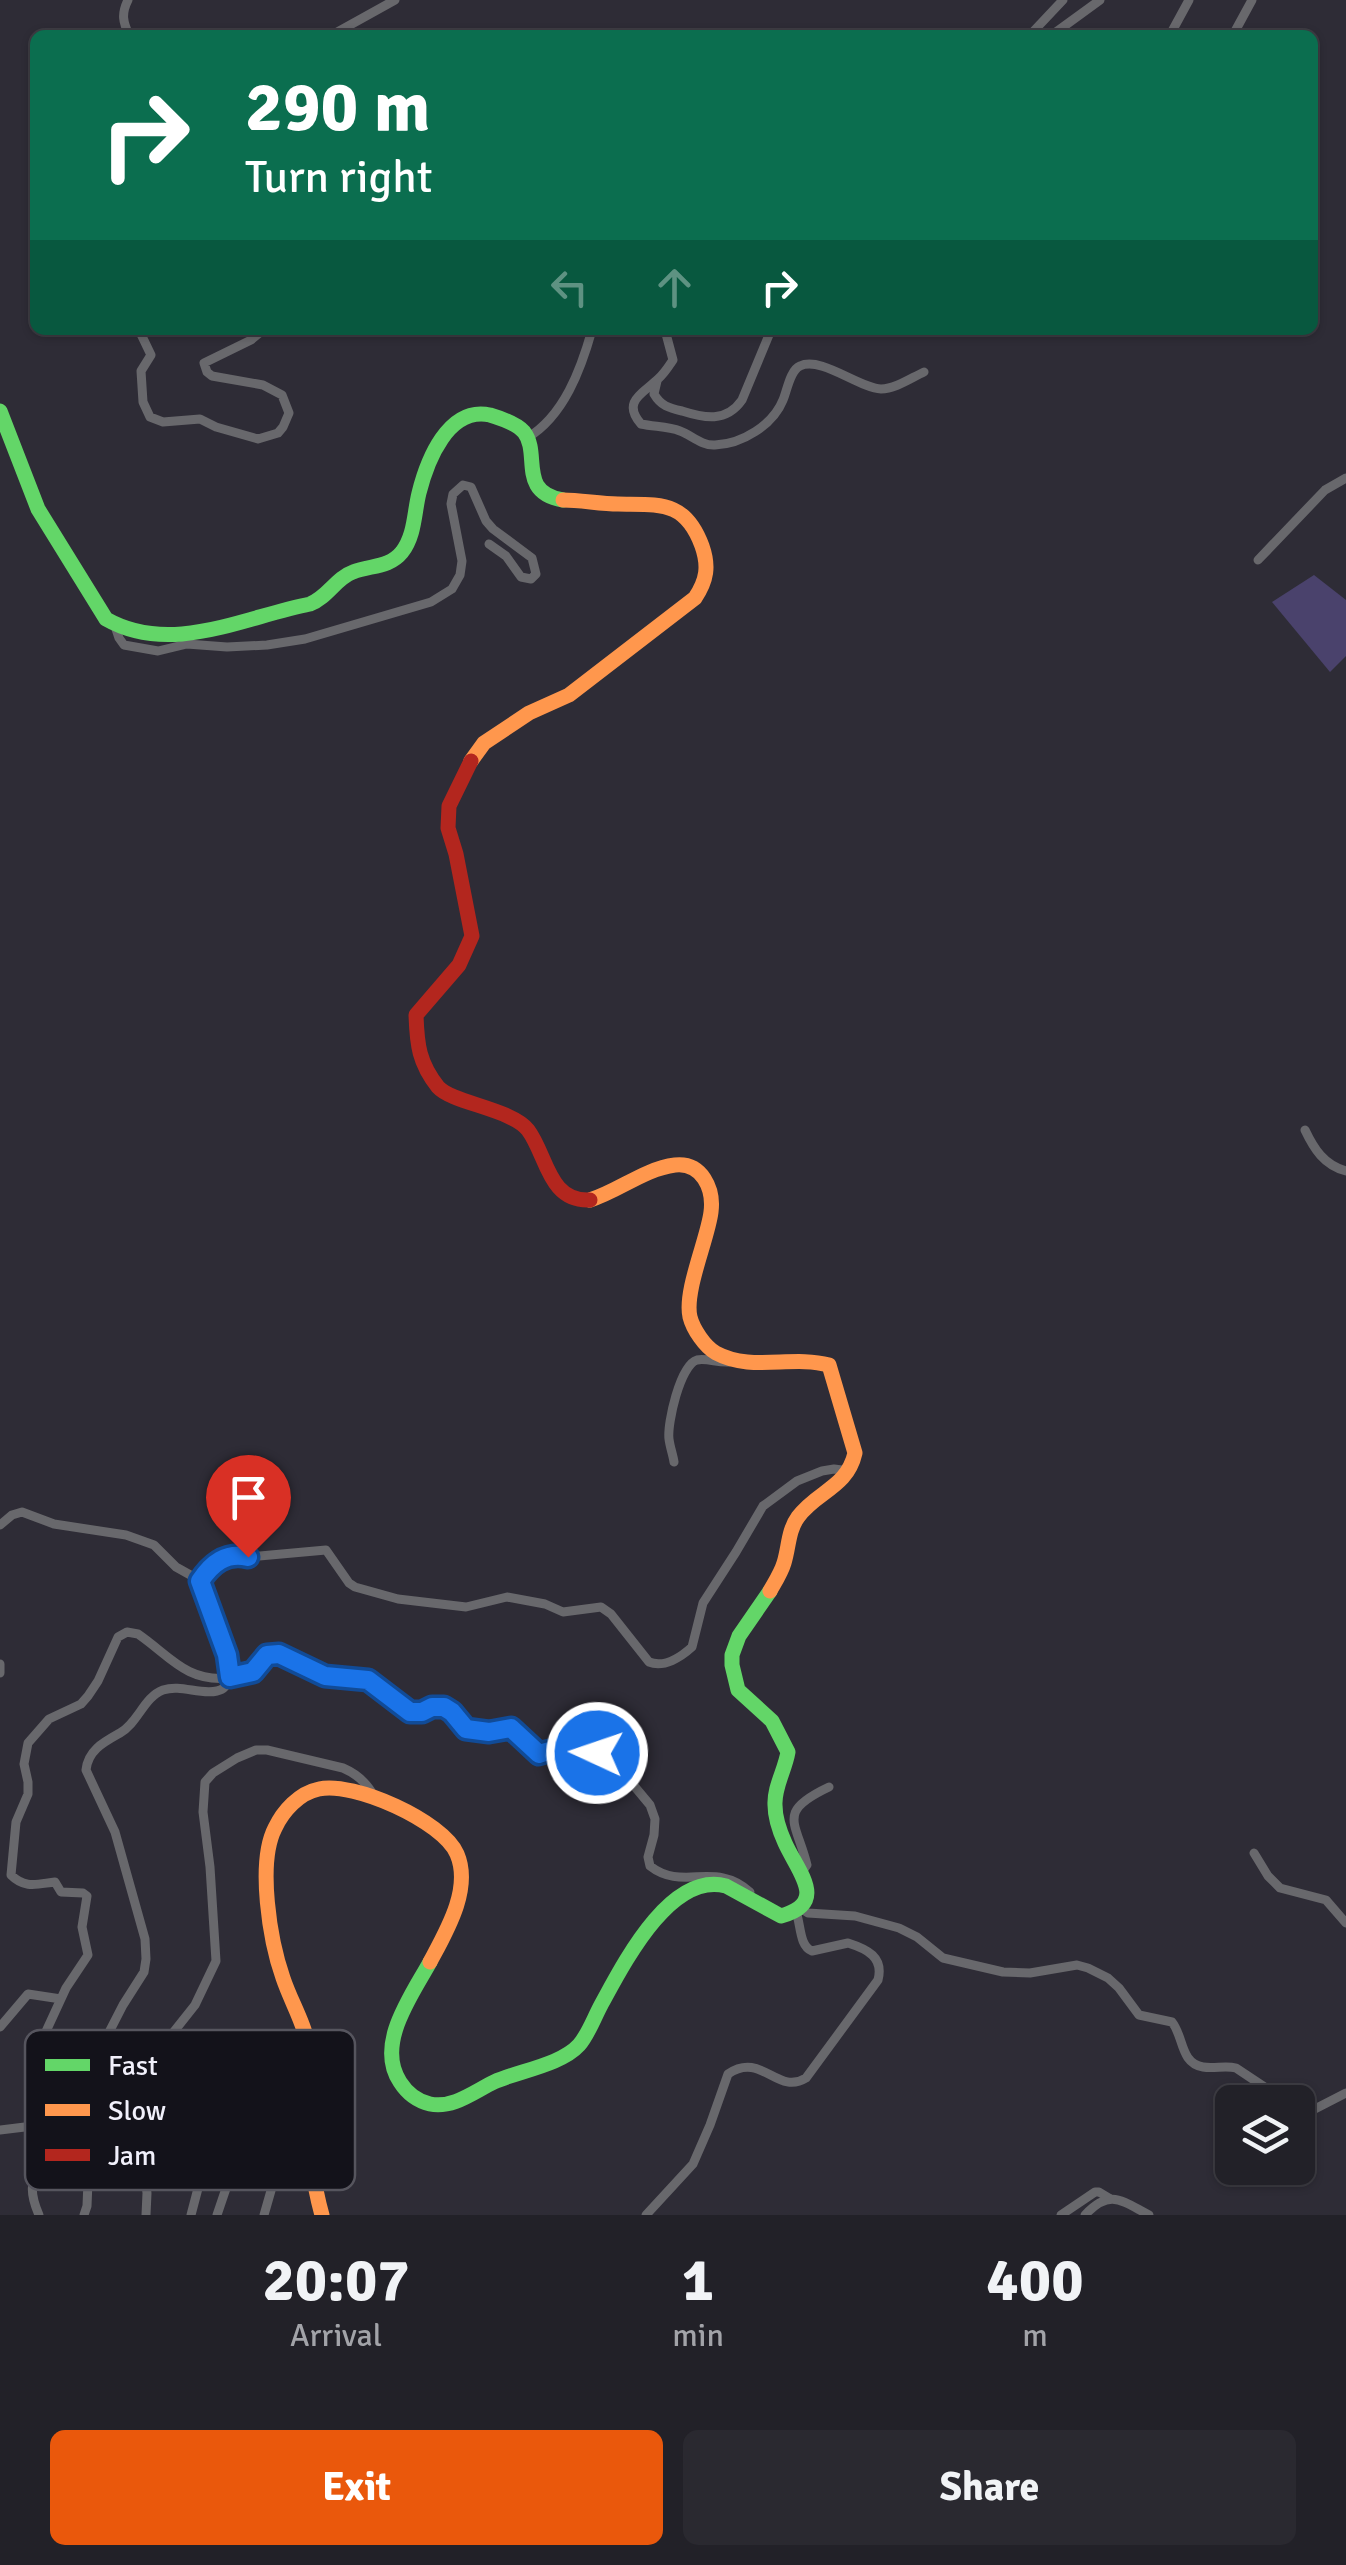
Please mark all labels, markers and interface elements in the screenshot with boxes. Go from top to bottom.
text: 290 m [245,64,430,150]
icon: right [80,70,210,200]
text: Turn right [245,150,433,205]
icon: left [542,260,597,315]
icon: ahead [647,260,702,315]
icon: right [752,260,807,315]
pin [206,1455,291,1558]
icon: arrive [221,1470,276,1525]
position arrow [545,1701,649,1805]
legend [25,2030,355,2190]
text: Fast [108,2049,158,2083]
map controls [1215,2085,1315,2185]
button: layers [1215,2085,1315,2185]
text: Slow [108,2094,166,2128]
text: Jam [108,2139,156,2173]
text: 20:07 [262,2244,410,2318]
text: 1 [682,2244,714,2318]
text: 400 [986,2244,1084,2318]
text: Arrival [290,2316,382,2355]
text: min [672,2316,724,2355]
text: m [1022,2316,1048,2355]
button: Exit [50,2430,663,2545]
button: Share [683,2430,1296,2545]

